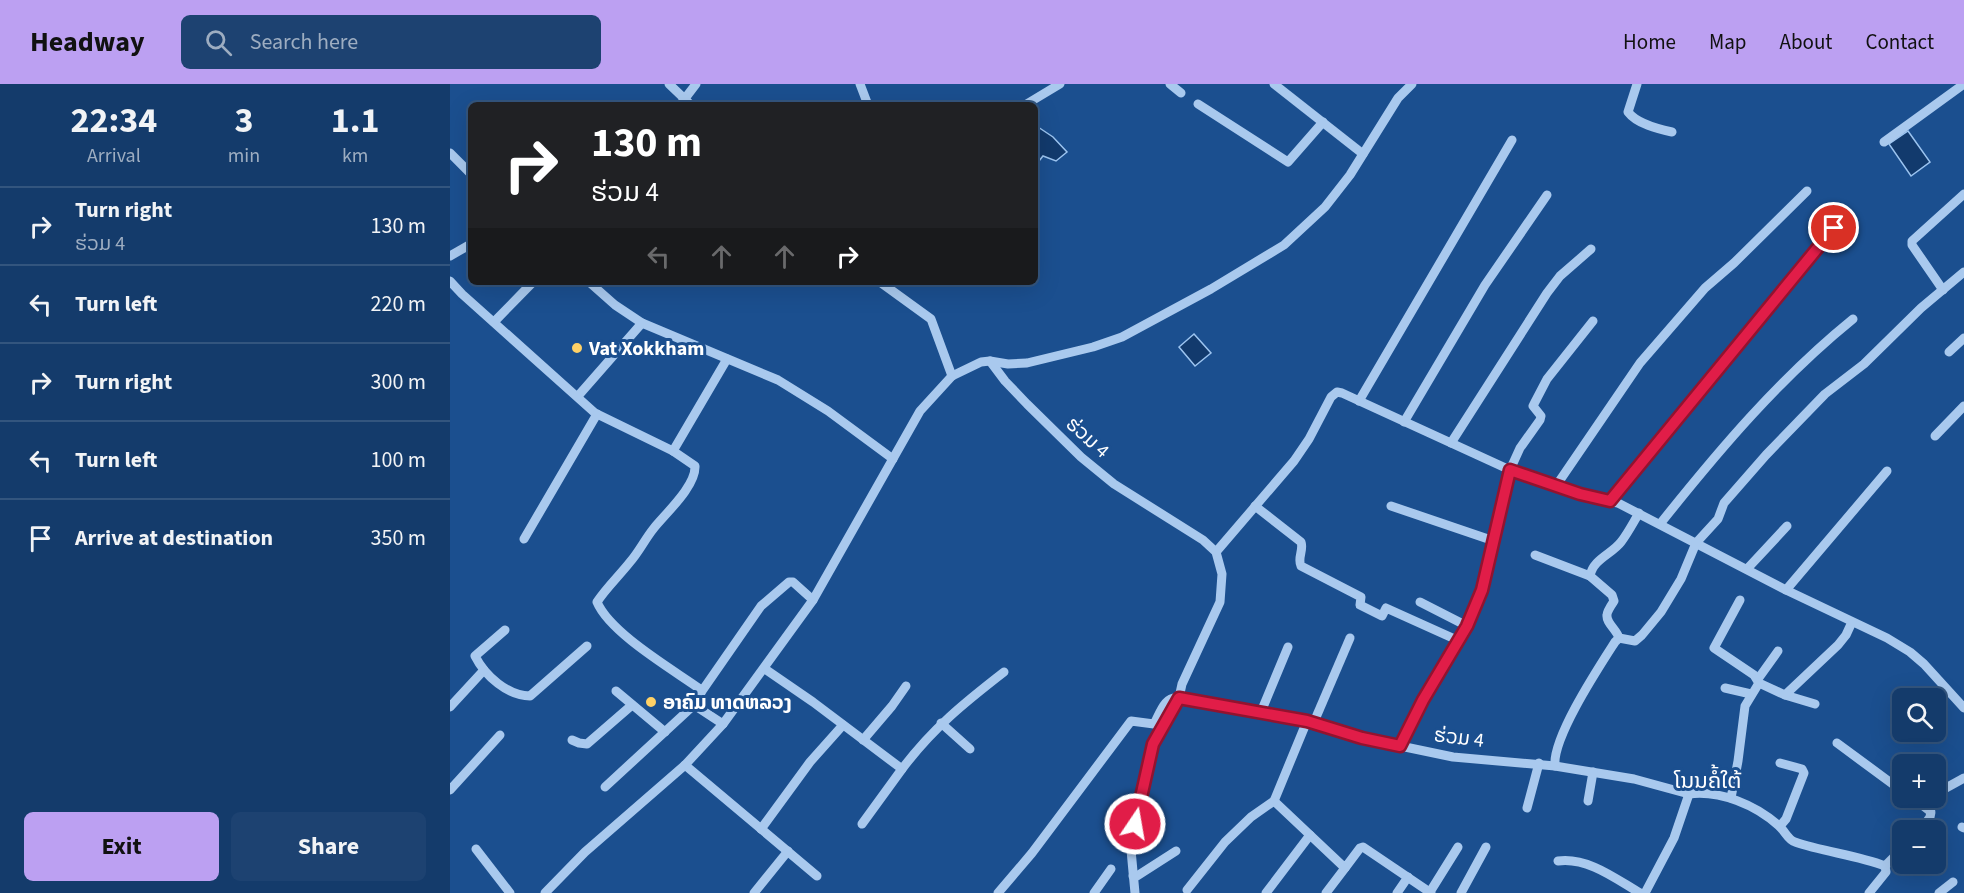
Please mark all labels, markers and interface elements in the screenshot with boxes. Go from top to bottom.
search box [181,15,601,69]
text: Headway [30,22,145,62]
icon: search [202,26,235,59]
text: Search here [250,26,358,58]
text: Home [1623,27,1676,57]
text: Map [1709,27,1747,57]
text: About [1780,27,1832,57]
text: Contact [1865,27,1934,57]
text: 22:34 [70,95,157,146]
text: 3 [235,95,254,146]
text: 1.1 [331,95,380,146]
text: 130 m [591,113,702,173]
icon: right [492,126,570,204]
text: Arrival [87,142,141,170]
text: min [228,142,260,170]
text: km [342,142,368,170]
text: ຮ່ວມ 4 [591,173,659,212]
text: Turn right [75,194,172,226]
pin [1808,202,1859,253]
icon: right [24,210,57,243]
text: 130 m [371,210,426,242]
icon: arrive [1817,211,1850,244]
text: ຮ່ວມ 4 [75,230,125,258]
icon: left [642,240,675,273]
icon: ahead [705,240,738,273]
icon: ahead [768,240,801,273]
icon: right [831,240,864,273]
icon: left [24,288,57,321]
text: Turn left [75,288,157,320]
text: 220 m [371,288,426,320]
place label: Vat Xokkham [588,335,704,363]
marker: Vat Xokkham [570,341,584,355]
icon: right [24,366,57,399]
text: Turn right [75,366,172,398]
text: 300 m [371,366,426,398]
street label: ຮ່ວມ 4 [1059,411,1115,465]
icon: left [24,444,57,477]
text: Turn left [75,444,157,476]
text: 100 m [371,444,426,476]
icon: arrive [24,522,57,555]
text: Arrive at destination [75,522,273,554]
text: 350 m [371,522,426,554]
map controls [1892,688,1946,874]
button: search [1892,688,1946,742]
place label: ອາຄົມ ທາດຫລວງ [663,689,792,717]
marker: ອາຄົມ ທາດຫລວງ [644,695,658,709]
street label: ຮ່ວມ 4 [1432,721,1486,755]
button: + [1892,754,1946,808]
district label: ໂນນຄໍ້ໃຕ້ [1673,764,1742,797]
position arrow [1103,792,1167,856]
button: Exit [24,812,219,881]
button: Share [231,812,426,881]
button: − [1892,820,1946,874]

